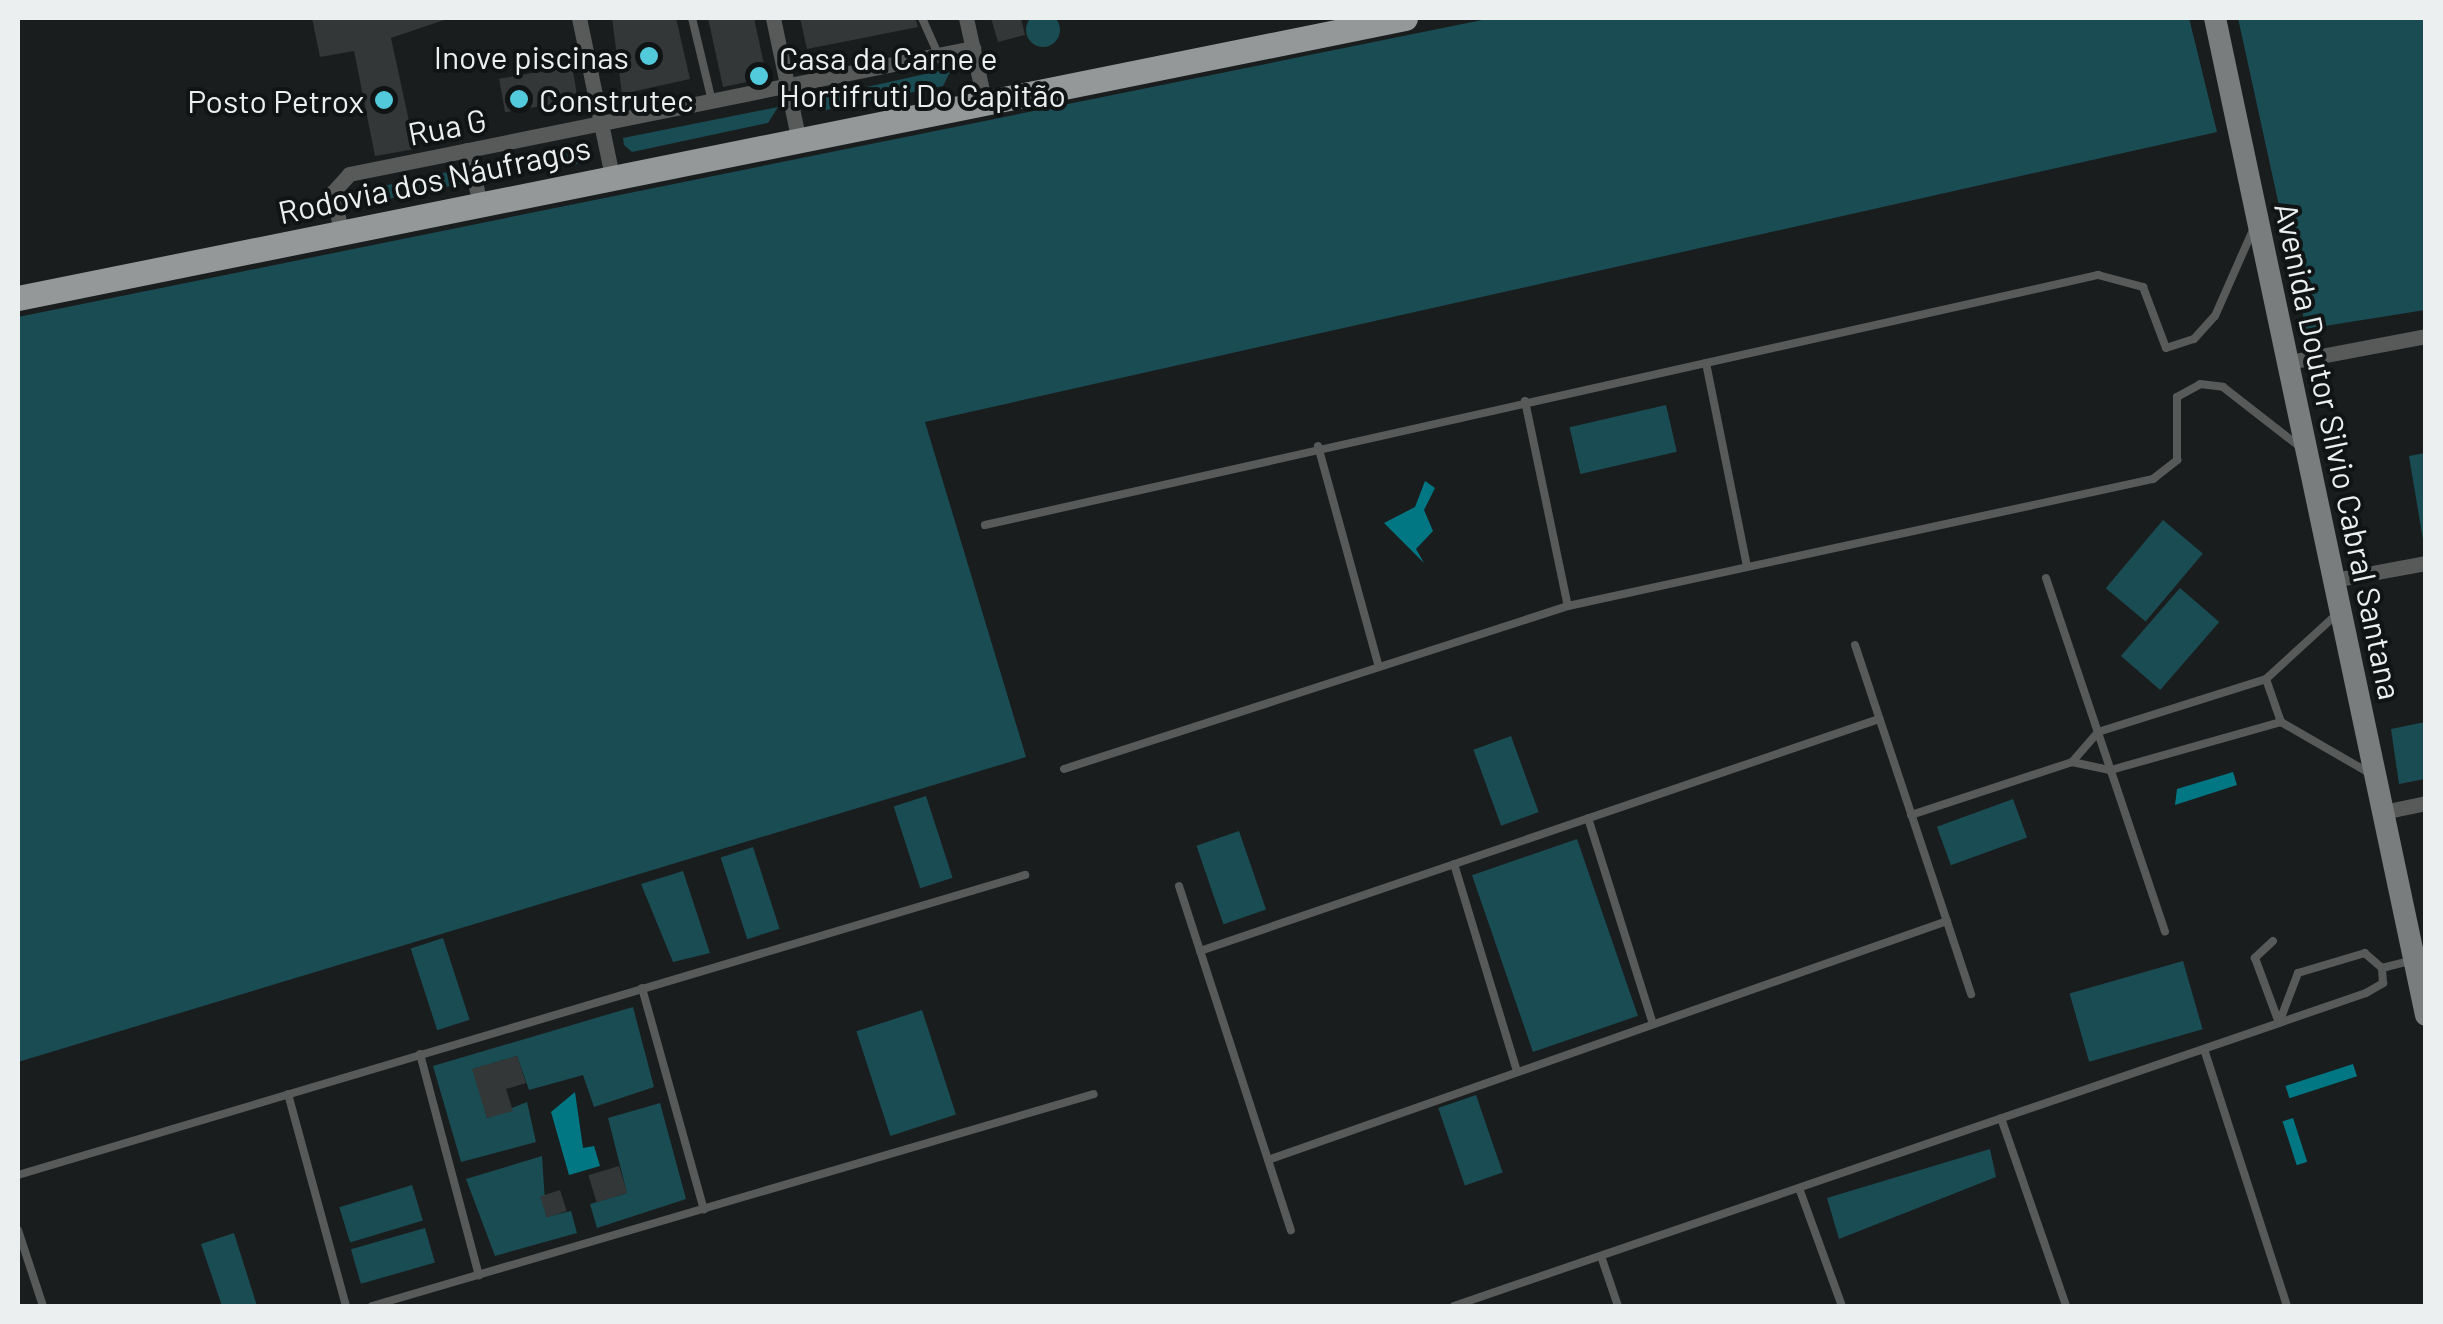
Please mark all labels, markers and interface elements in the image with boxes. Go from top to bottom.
place label: Inove piscinas [434,37,629,75]
place label: Casa da Carne e Hortifruti Do Capitão [779,39,1066,114]
marker: Inove piscinas [638,45,660,67]
marker: Casa da Carne e Hortifruti Do Capitão [748,65,770,87]
place label: Construtec [539,80,694,118]
place label: Posto Petrox [187,81,364,119]
marker: Construtec [508,88,530,110]
marker: Posto Petrox [373,89,395,111]
street label: Rua G [405,100,489,152]
street label: Rodovia dos Náufragos [274,127,594,231]
street label: Avenida Doutor Silvio Cabral Santana [2268,199,2410,703]

